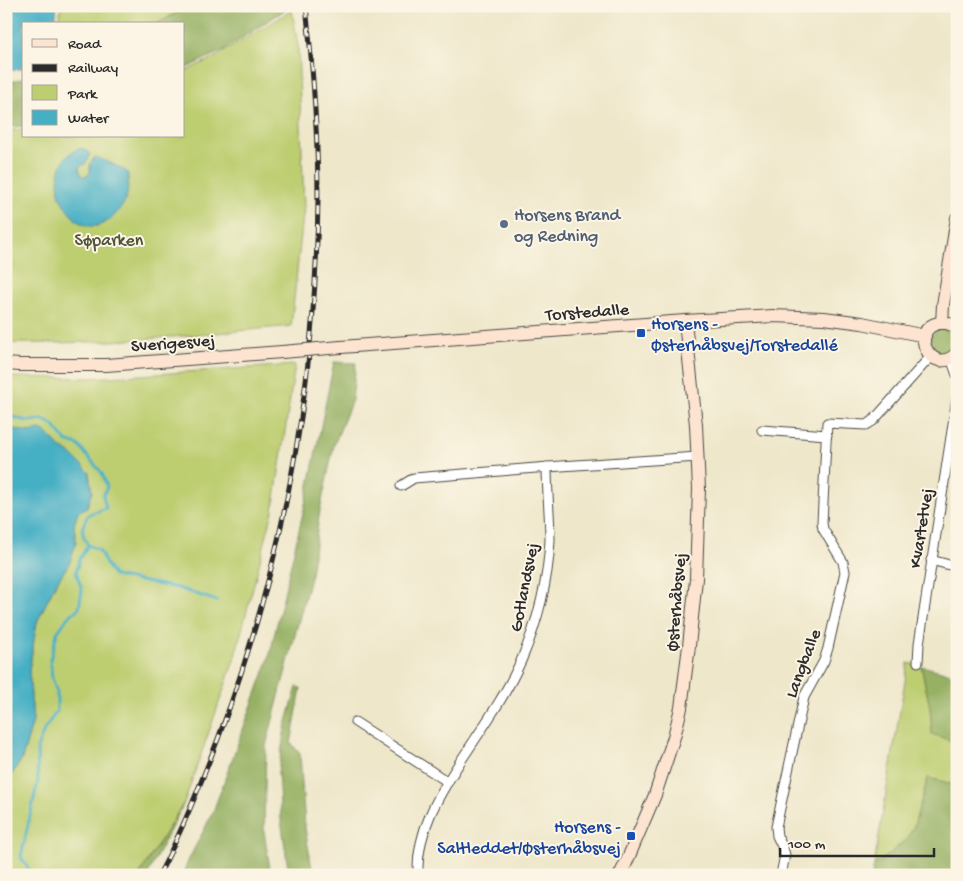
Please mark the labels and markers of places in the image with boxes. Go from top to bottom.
place label: Horsens Brand og Redning [514,206,621,248]
marker: Horsens Brand og Redning [498,218,510,230]
place label: Horsens - Østerhåbsvej/Torstedallé [651,315,838,357]
marker: Horsens - Østerhåbsvej/Torstedallé [635,327,647,339]
place label: Horsens - Saltleddet/Østerhåbsvej [437,818,621,860]
marker: Horsens - Saltleddet/Østerhåbsvej [625,830,637,842]

